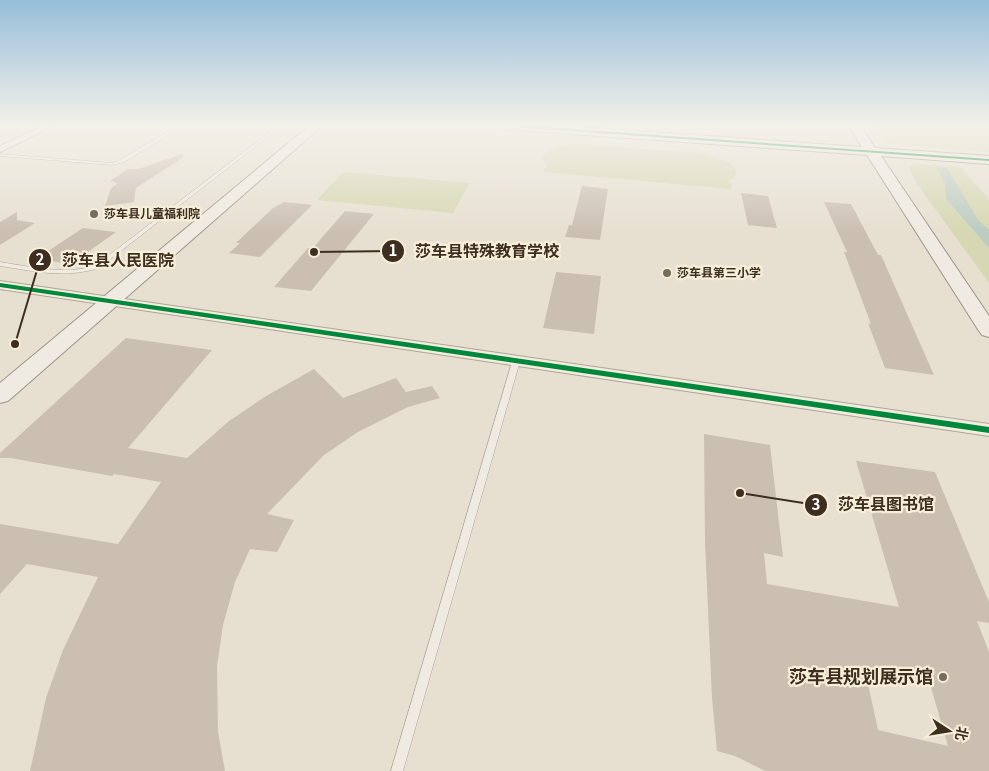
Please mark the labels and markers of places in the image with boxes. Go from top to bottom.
place label: 莎车县儿童福利院 [104,204,200,221]
marker: 莎车县儿童福利院 [88,208,100,220]
callout: 莎车县特殊教育学校 [380,235,569,266]
callout: 莎车县人民医院 [27,244,184,275]
place label: 莎车县第三小学 [677,263,761,280]
marker: 莎车县第三小学 [661,267,673,279]
callout: 莎车县图书馆 [803,489,944,520]
place label: 莎车县规划展示馆 [789,662,933,688]
marker: 莎车县规划展示馆 [937,671,949,683]

